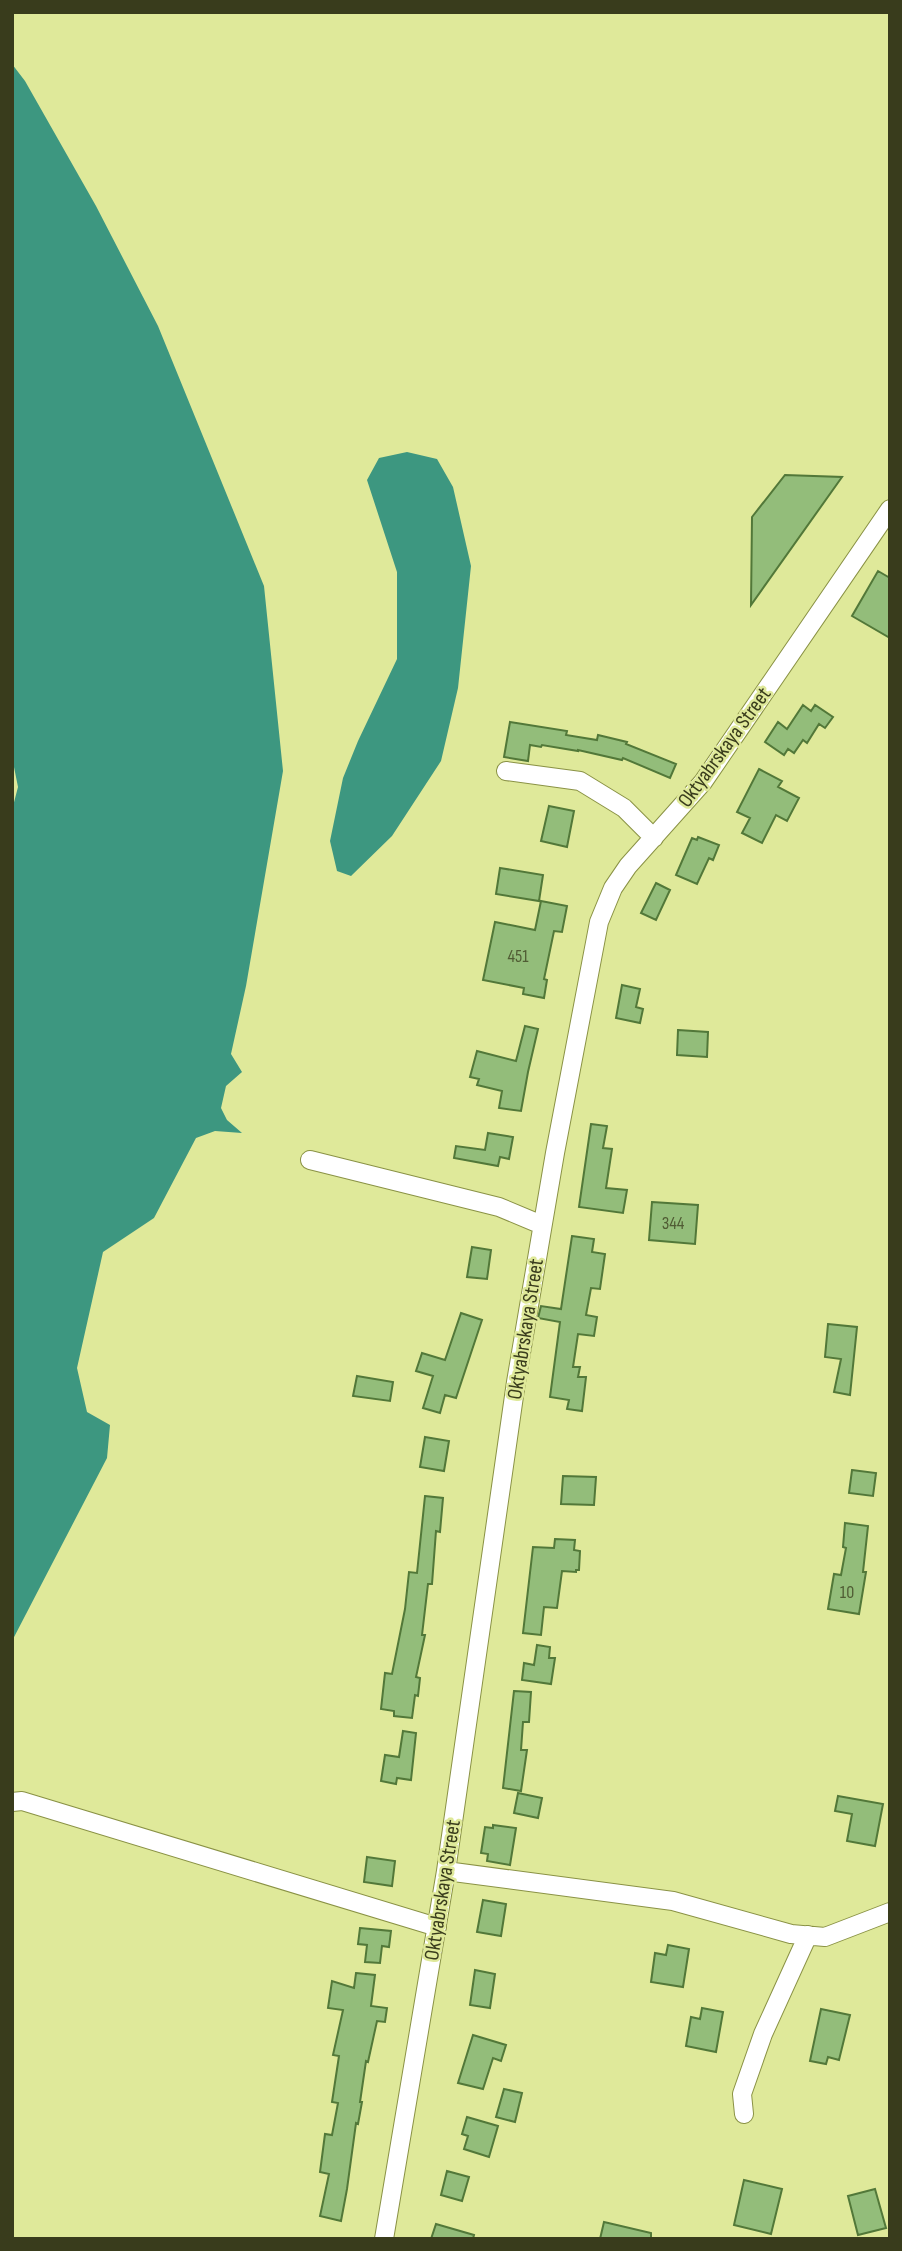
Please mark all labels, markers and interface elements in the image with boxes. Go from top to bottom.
street label: Oktyabrskaya Street [673,682,776,812]
house number: 451 [507,946,529,967]
house number: 344 [662,1213,685,1234]
street label: Oktyabrskaya Street [502,1257,549,1401]
house number: 10 [840,1582,854,1603]
street label: Oktyabrskaya Street [419,1818,466,1962]

